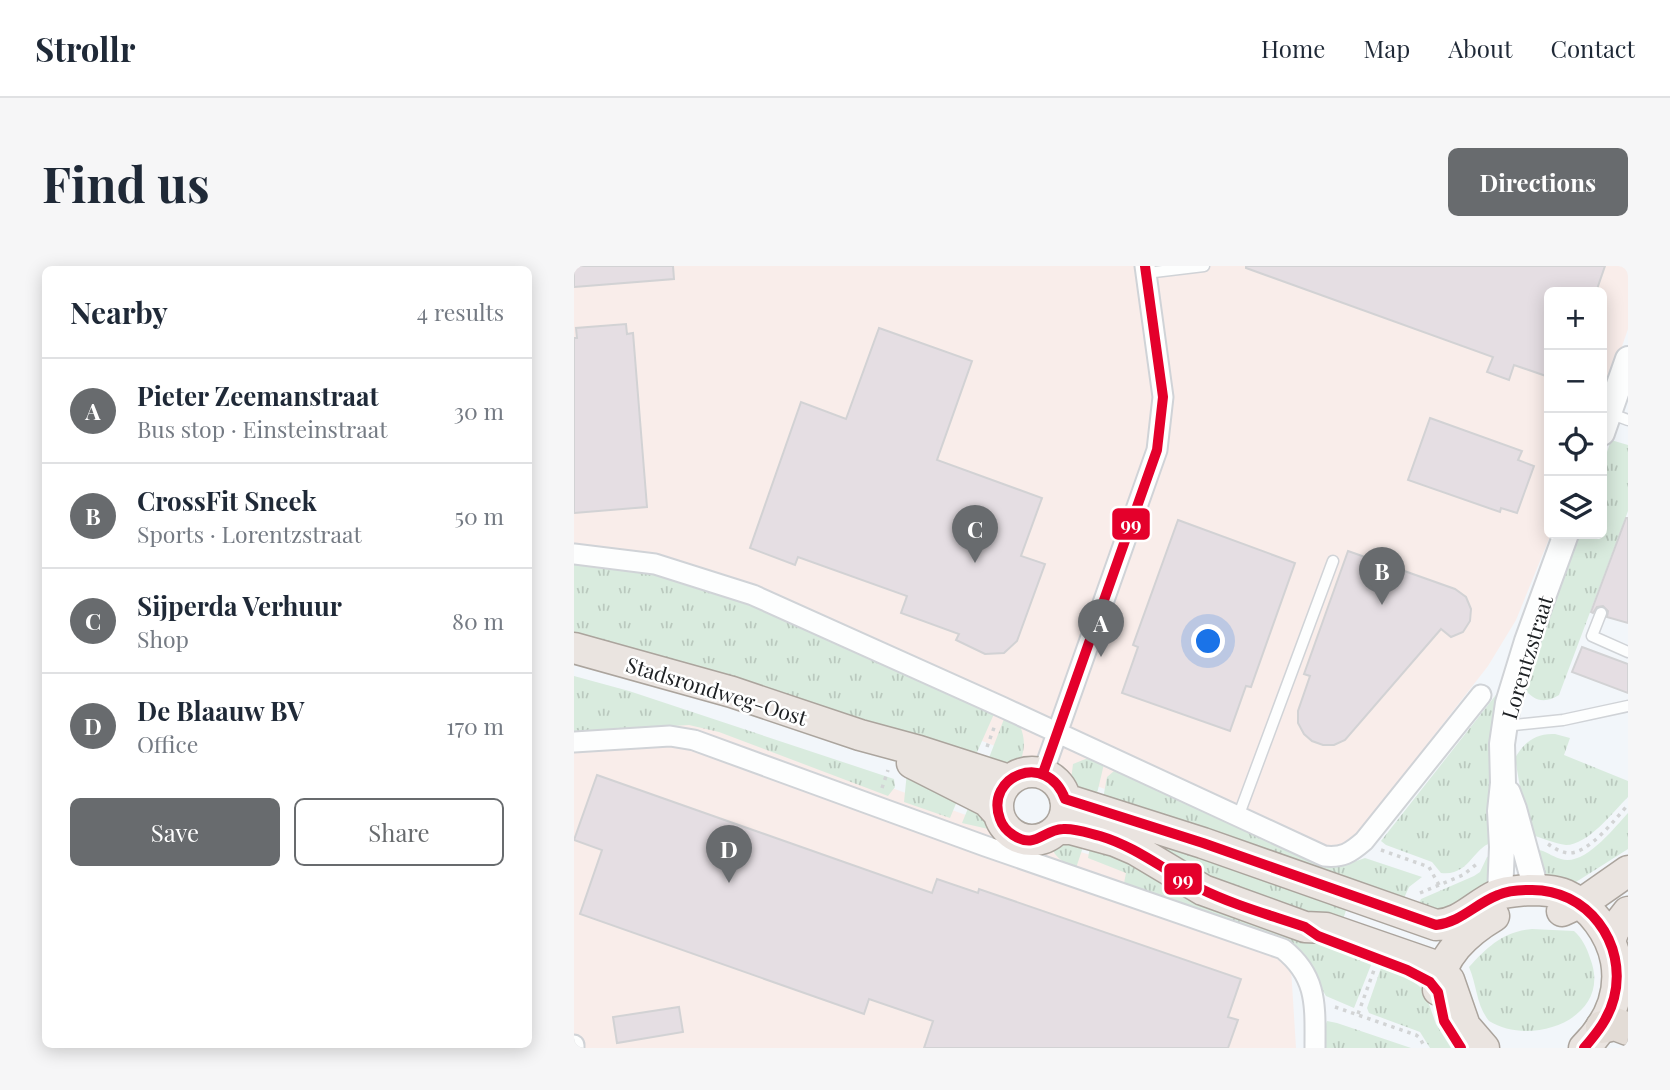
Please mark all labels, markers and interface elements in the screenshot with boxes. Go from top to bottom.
text: Strollr [35,26,135,70]
text: Home [1261,32,1325,64]
text: Map [1363,32,1410,64]
text: About [1448,32,1512,64]
text: Contact [1550,32,1635,64]
button: Directions [1448,148,1628,216]
text: Find us [42,150,210,215]
map controls [1544,287,1607,539]
button: + [1544,287,1607,350]
text: Nearby [70,292,168,332]
text: 4 results [417,296,504,327]
button: − [1544,350,1607,413]
text: Pieter Zeemanstraat [137,378,379,413]
text: A [85,395,101,426]
text: 30 m [454,395,504,426]
text: Bus stop · Einsteinstraat [137,413,387,444]
button: locate [1544,413,1607,476]
button: layers [1544,476,1607,539]
text: CrossFit Sneek [137,483,317,518]
text: B [85,500,101,531]
text: 50 m [455,500,504,531]
pin: C [952,505,998,563]
line badge: 99 [1111,507,1151,541]
text: 99 [1120,510,1142,536]
text: Sports · Lorentzstraat [137,518,362,549]
pin: B [1359,547,1405,605]
text: Sijperda Verhuur [137,588,342,623]
street label: Lorentzstraat [1494,591,1558,722]
pin: A [1078,599,1124,657]
text: C [85,605,101,636]
text: 80 m [452,605,504,636]
text: Shop [137,623,189,654]
your location [1191,624,1225,658]
street label: Stadsrondweg-Oost [623,649,811,731]
text: De Blaauw BV [137,693,304,728]
text: D [84,710,102,741]
text: 170 m [446,710,504,741]
text: Office [137,728,198,759]
button: Save [70,798,280,866]
button: Share [294,798,504,866]
pin: D [706,825,752,883]
line badge: 99 [1163,862,1203,896]
text: 99 [1172,865,1194,891]

